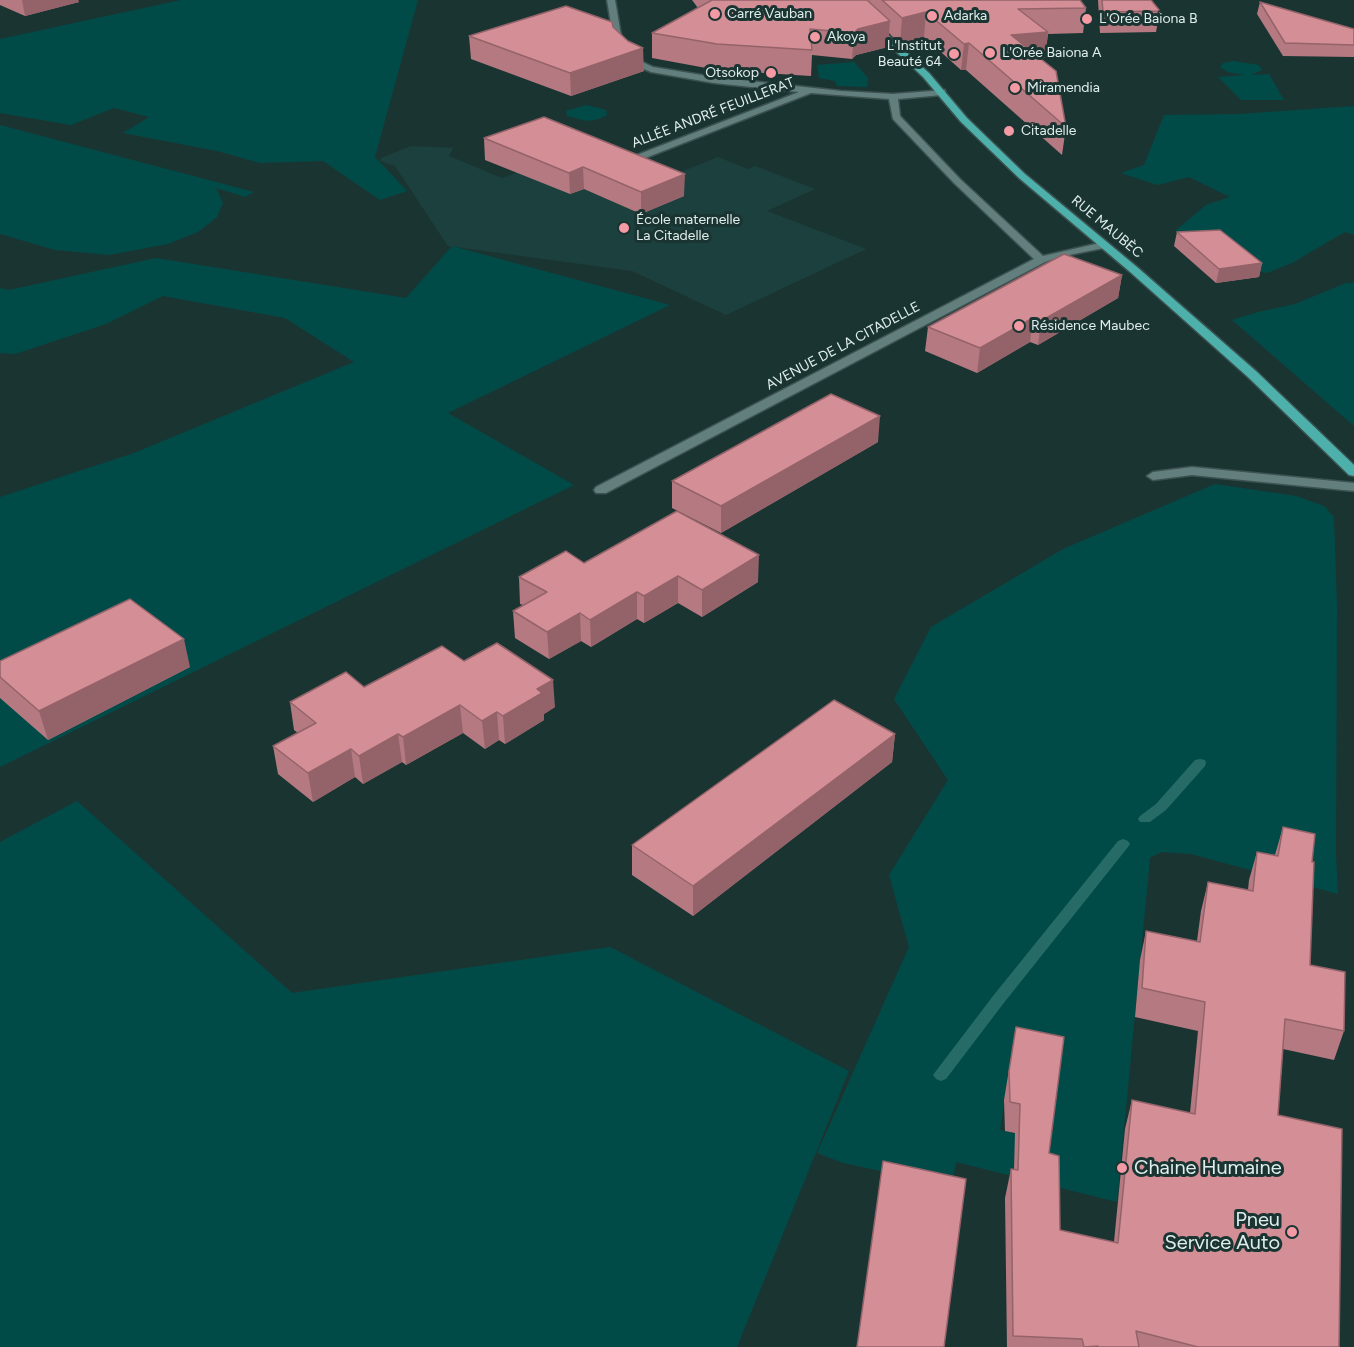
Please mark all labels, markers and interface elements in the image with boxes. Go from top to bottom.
place label: Carré Vauban [727,6,812,22]
marker: Carré Vauban [708,7,722,21]
place label: Adarka [944,8,987,24]
marker: Adarka [925,9,939,23]
place label: L'Orée Baiona B [1099,11,1197,27]
marker: L'Orée Baiona B [1080,12,1094,26]
place label: Akoya [827,29,865,45]
marker: Akoya [808,30,822,44]
place label: L'Institut Beauté 64 [878,38,942,70]
place label: L'Orée Baiona A [1002,45,1101,61]
marker: L'Orée Baiona A [983,46,997,60]
marker: L'Institut Beauté 64 [947,47,961,61]
place label: Otsokop [705,65,759,81]
marker: Otsokop [764,66,778,80]
street label: ALLÉE ANDRÉ FEUILLERAT [629,74,797,152]
place label: Miramendia [1027,80,1100,96]
marker: Miramendia [1008,81,1022,95]
place label: Citadelle [1021,123,1076,139]
marker: Citadelle [1002,124,1016,138]
street label: RUE MAUBÈC [1068,192,1146,262]
place label: École maternelle La Citadelle [636,212,740,244]
marker: École maternelle La Citadelle [617,221,631,235]
street label: AVENUE DE LA CITADELLE [763,298,923,394]
place label: Résidence Maubec [1031,318,1150,334]
marker: Résidence Maubec [1012,319,1026,333]
place label: Chaine Humaine [1134,1156,1282,1180]
marker: Chaine Humaine [1115,1161,1129,1175]
place label: Pneu Service Auto [1165,1208,1280,1255]
marker: Pneu Service Auto [1285,1225,1299,1239]

